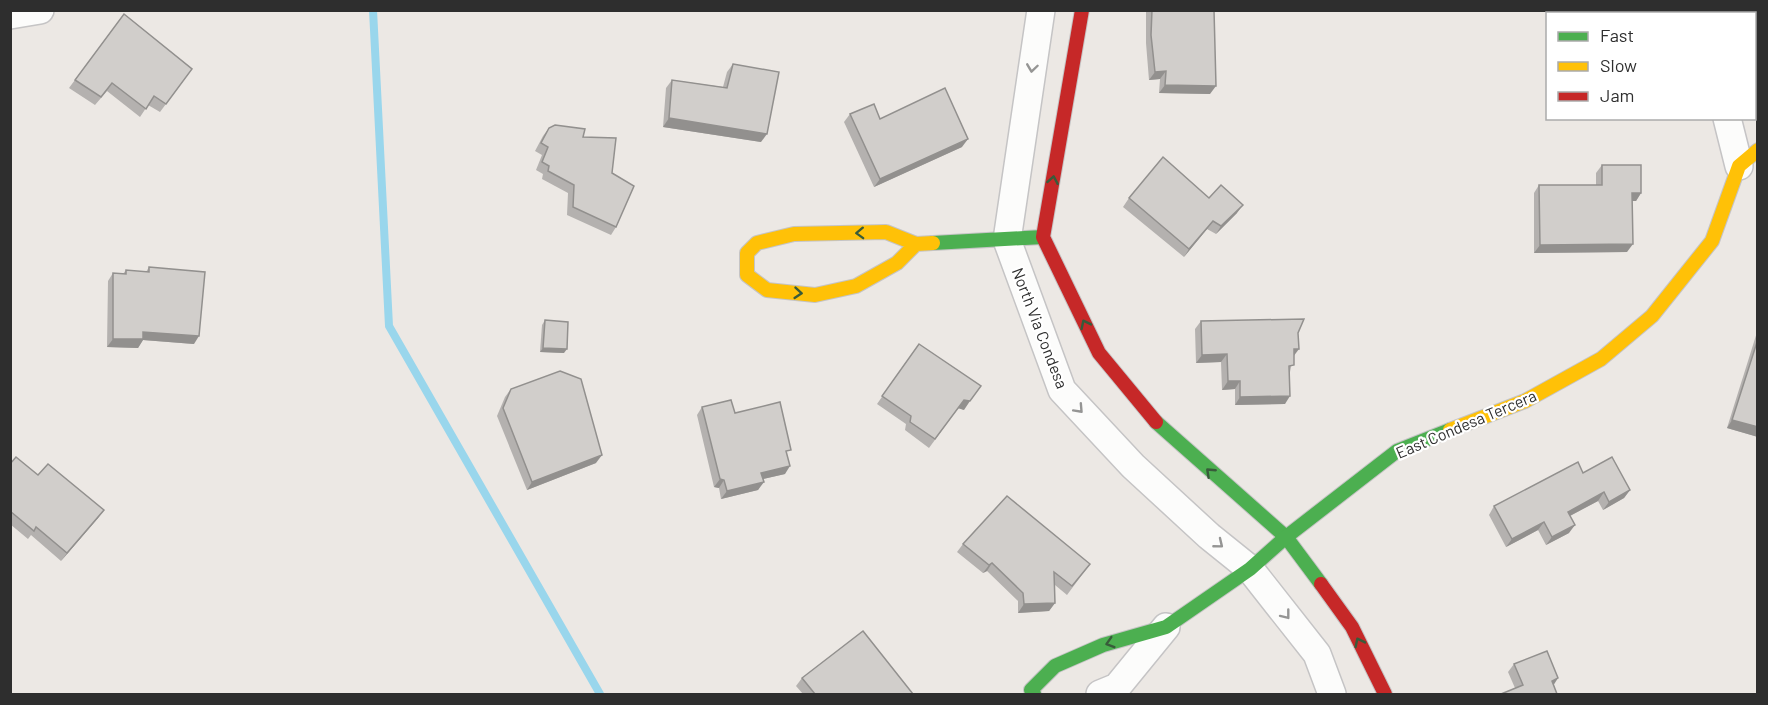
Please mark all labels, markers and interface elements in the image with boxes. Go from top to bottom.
legend [1546,12,1756,120]
text: Fast [1600,24,1634,46]
text: Slow [1600,54,1637,76]
one-way arrow [1027,64,1039,73]
text: Jam [1600,84,1634,106]
one-way arrow [1046,175,1058,184]
one-way arrow [855,227,864,240]
street label: North Via Condesa [1009,265,1072,391]
one-way arrow [793,286,802,299]
one-way arrow [1081,320,1092,331]
street label: East Condesa Tercera [1393,385,1539,462]
one-way arrow [1072,402,1083,412]
one-way arrow [1206,468,1217,479]
one-way arrow [1212,537,1223,548]
one-way arrow [1279,609,1290,620]
one-way arrow [1105,636,1116,648]
one-way arrow [1355,637,1367,648]

